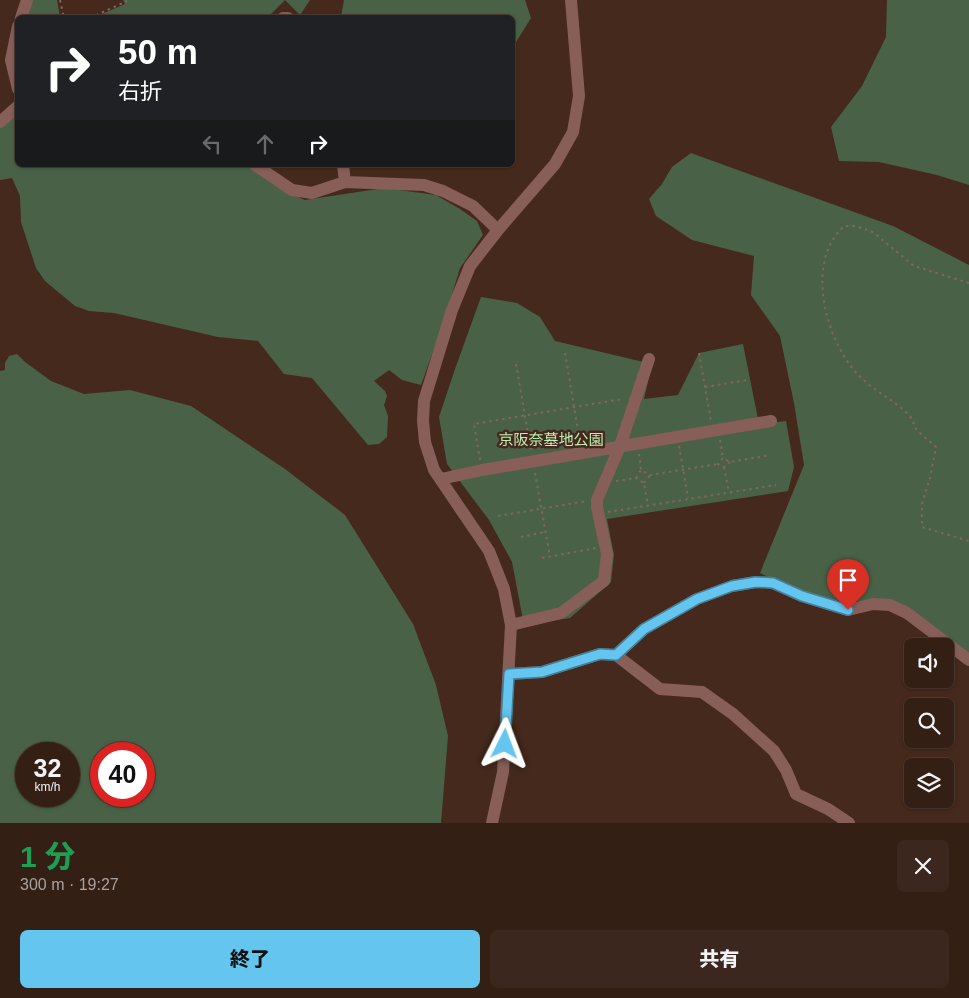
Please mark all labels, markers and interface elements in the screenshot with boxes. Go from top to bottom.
text: 50 m [118,32,198,71]
icon: right [35,35,100,100]
text: 右折 [118,79,162,104]
icon: left [198,130,226,158]
icon: ahead [251,130,279,158]
icon: right [304,130,332,158]
park label: 京阪奈墓地公園 [498,431,604,448]
pin [827,559,869,610]
icon: arrive [834,566,862,594]
map controls [904,638,954,808]
button: sound [904,638,954,688]
button: search [904,698,954,748]
position arrow [478,717,530,769]
speed limit sign: 40 [90,742,155,807]
text: 32 [34,754,61,782]
button: layers [904,758,954,808]
text: km/h [34,780,61,794]
text: 1 分 [20,840,75,873]
button: close [897,840,949,892]
text: 300 m · 19:27 [20,876,119,893]
button: 終了 [20,930,480,988]
button: 共有 [490,930,949,988]

